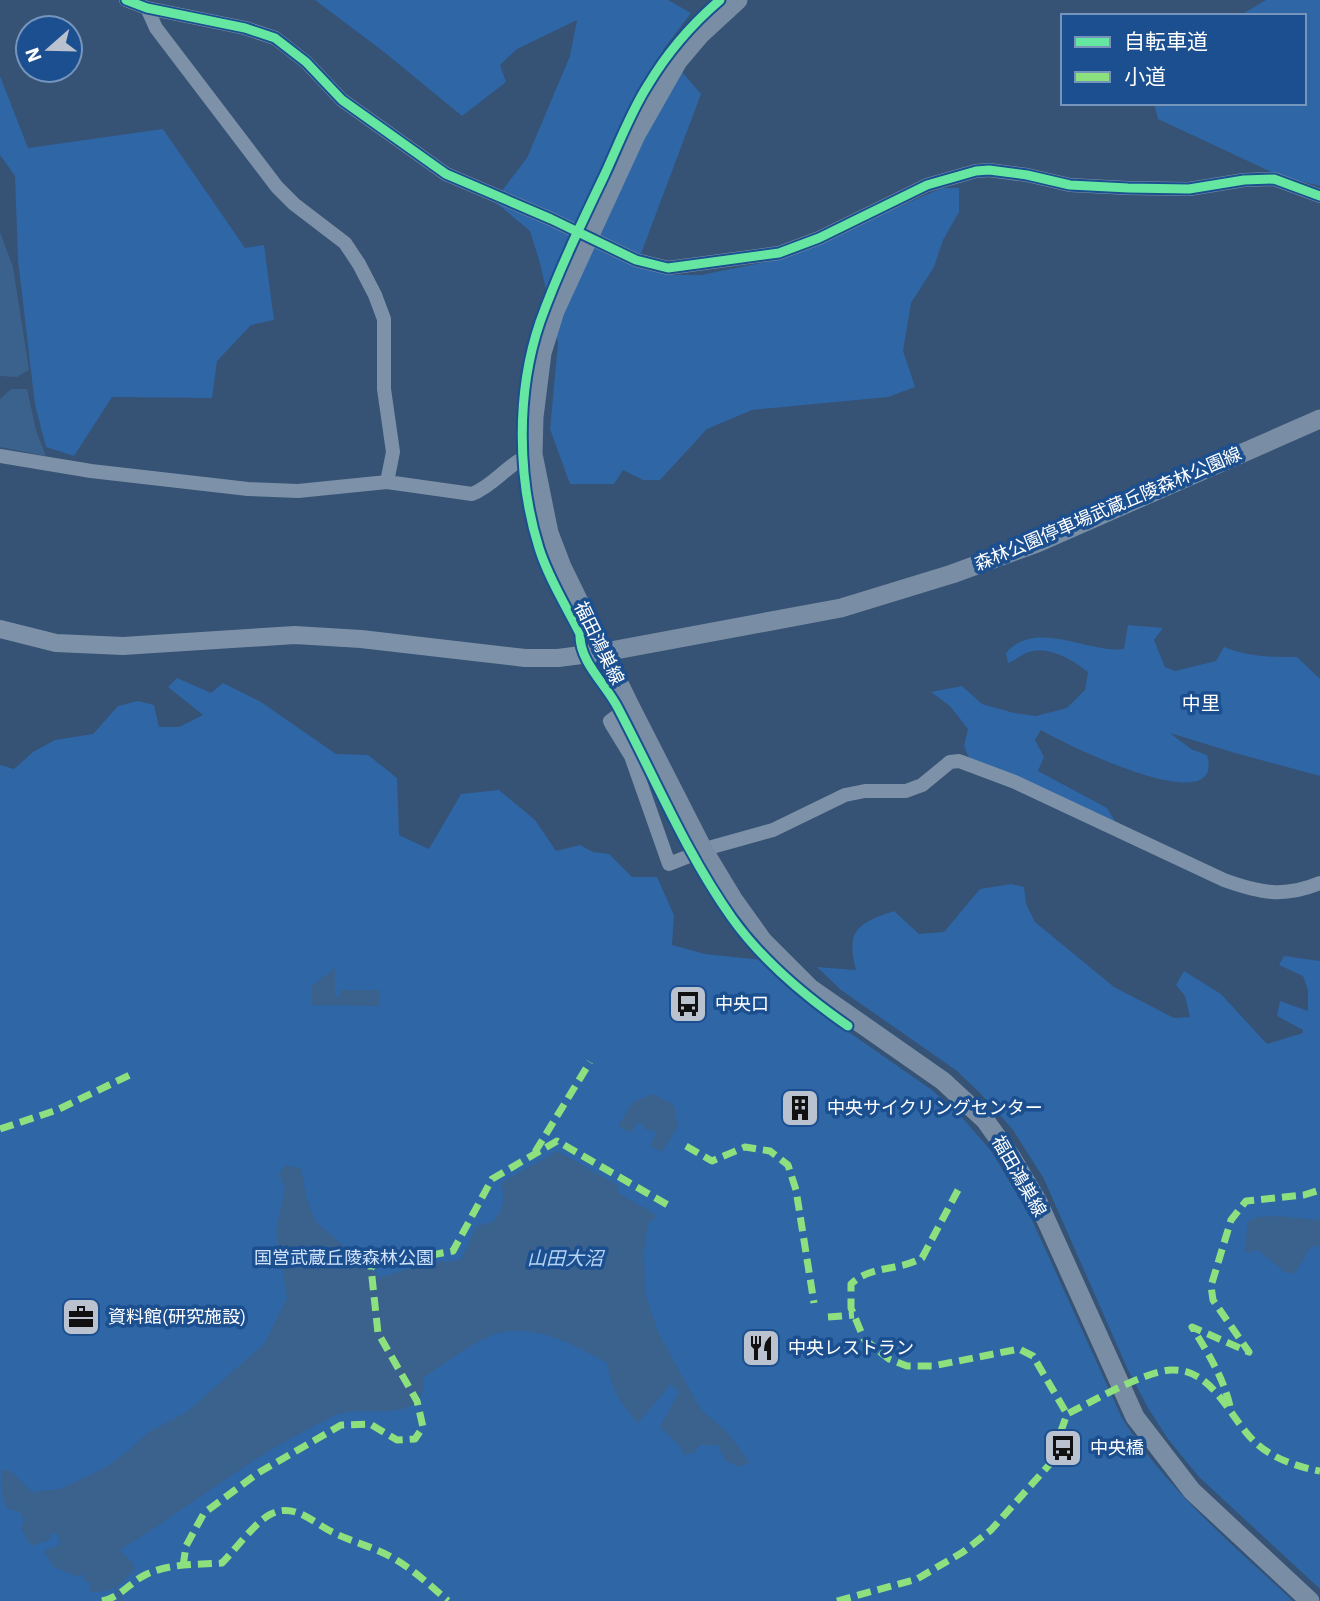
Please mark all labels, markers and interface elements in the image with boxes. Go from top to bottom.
north arrow [14,14,84,84]
legend [1061,14,1306,105]
text: 自転車道 [1124,27,1208,55]
text: N [19,44,47,65]
text: 小道 [1124,62,1166,90]
street label: 森林公園停車場武蔵丘陵森林公園線 [971,442,1245,575]
street label: 福田鴻巣線 [569,597,630,688]
district label: 中里 [1182,691,1220,715]
bus stop icon: 中央口 [667,983,709,1025]
place label: 中央口 [715,992,769,1015]
building icon: 中央サイクリングセンター [779,1087,821,1129]
place label: 中央サイクリングセンター [827,1096,1043,1119]
street label: 福田鴻巣線 [987,1131,1052,1220]
park label: 国営武蔵丘陵森林公園 [254,1246,434,1269]
water label: 山田大沼 [527,1246,606,1270]
office icon: 資料館(研究施設) [60,1296,102,1338]
place label: 資料館(研究施設) [108,1305,246,1328]
restaurant icon: 中央レストラン [740,1327,782,1369]
place label: 中央レストラン [788,1336,914,1359]
bus stop icon: 中央橋 [1042,1427,1084,1469]
place label: 中央橋 [1090,1436,1144,1459]

